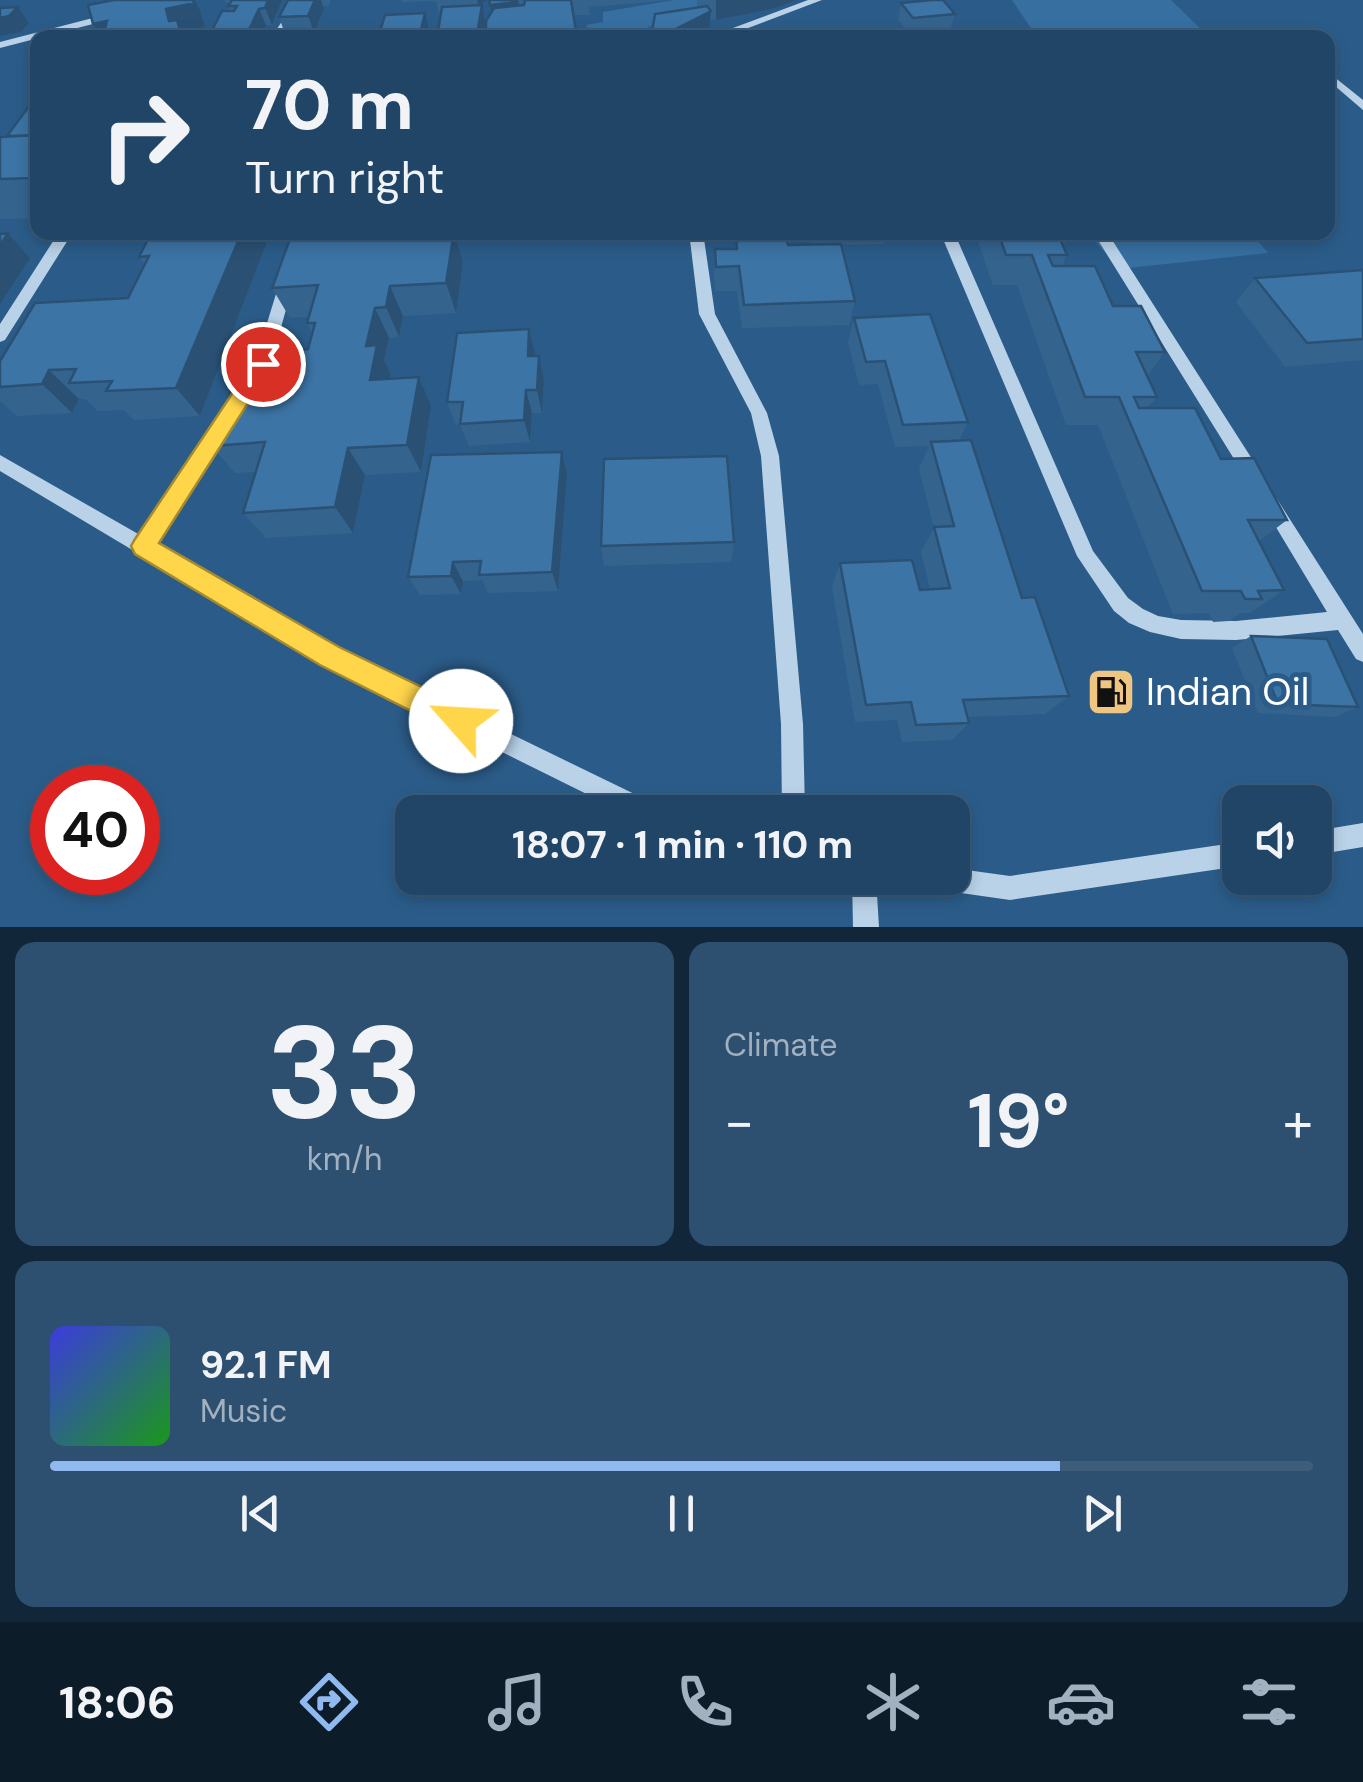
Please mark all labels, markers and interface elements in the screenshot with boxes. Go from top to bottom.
text: 70 m [245,60,414,151]
icon: right [80,70,210,200]
text: Turn right [245,148,444,207]
pin [221,322,306,407]
icon: arrive [236,337,291,392]
fuel station icon: Indian Oil [1085,666,1137,718]
place label: Indian Oil [1146,667,1309,717]
position arrow [409,669,513,773]
speed limit sign: 40 [30,765,160,895]
map controls [1222,785,1332,895]
button: sound [1222,785,1332,895]
text: 18:07 · 1 min · 110 m [512,820,853,870]
text: 33 [266,988,423,1157]
text: Climate [724,1024,838,1066]
text: 19° [967,1073,1070,1170]
text: − [724,1086,754,1158]
text: + [1283,1086,1313,1158]
text: km/h [307,1138,382,1180]
text: 92.1 FM [200,1340,332,1390]
text: Music [200,1390,287,1432]
icon: previous [233,1486,288,1541]
icon: pause [654,1486,709,1541]
icon: next [1075,1486,1130,1541]
icon: directions [294,1667,364,1737]
icon: music [482,1667,552,1737]
icon: phone [670,1667,740,1737]
icon: climate [858,1667,928,1737]
icon: car [1046,1667,1116,1737]
icon: filters [1234,1667,1304,1737]
text: 18:06 [59,1673,176,1732]

